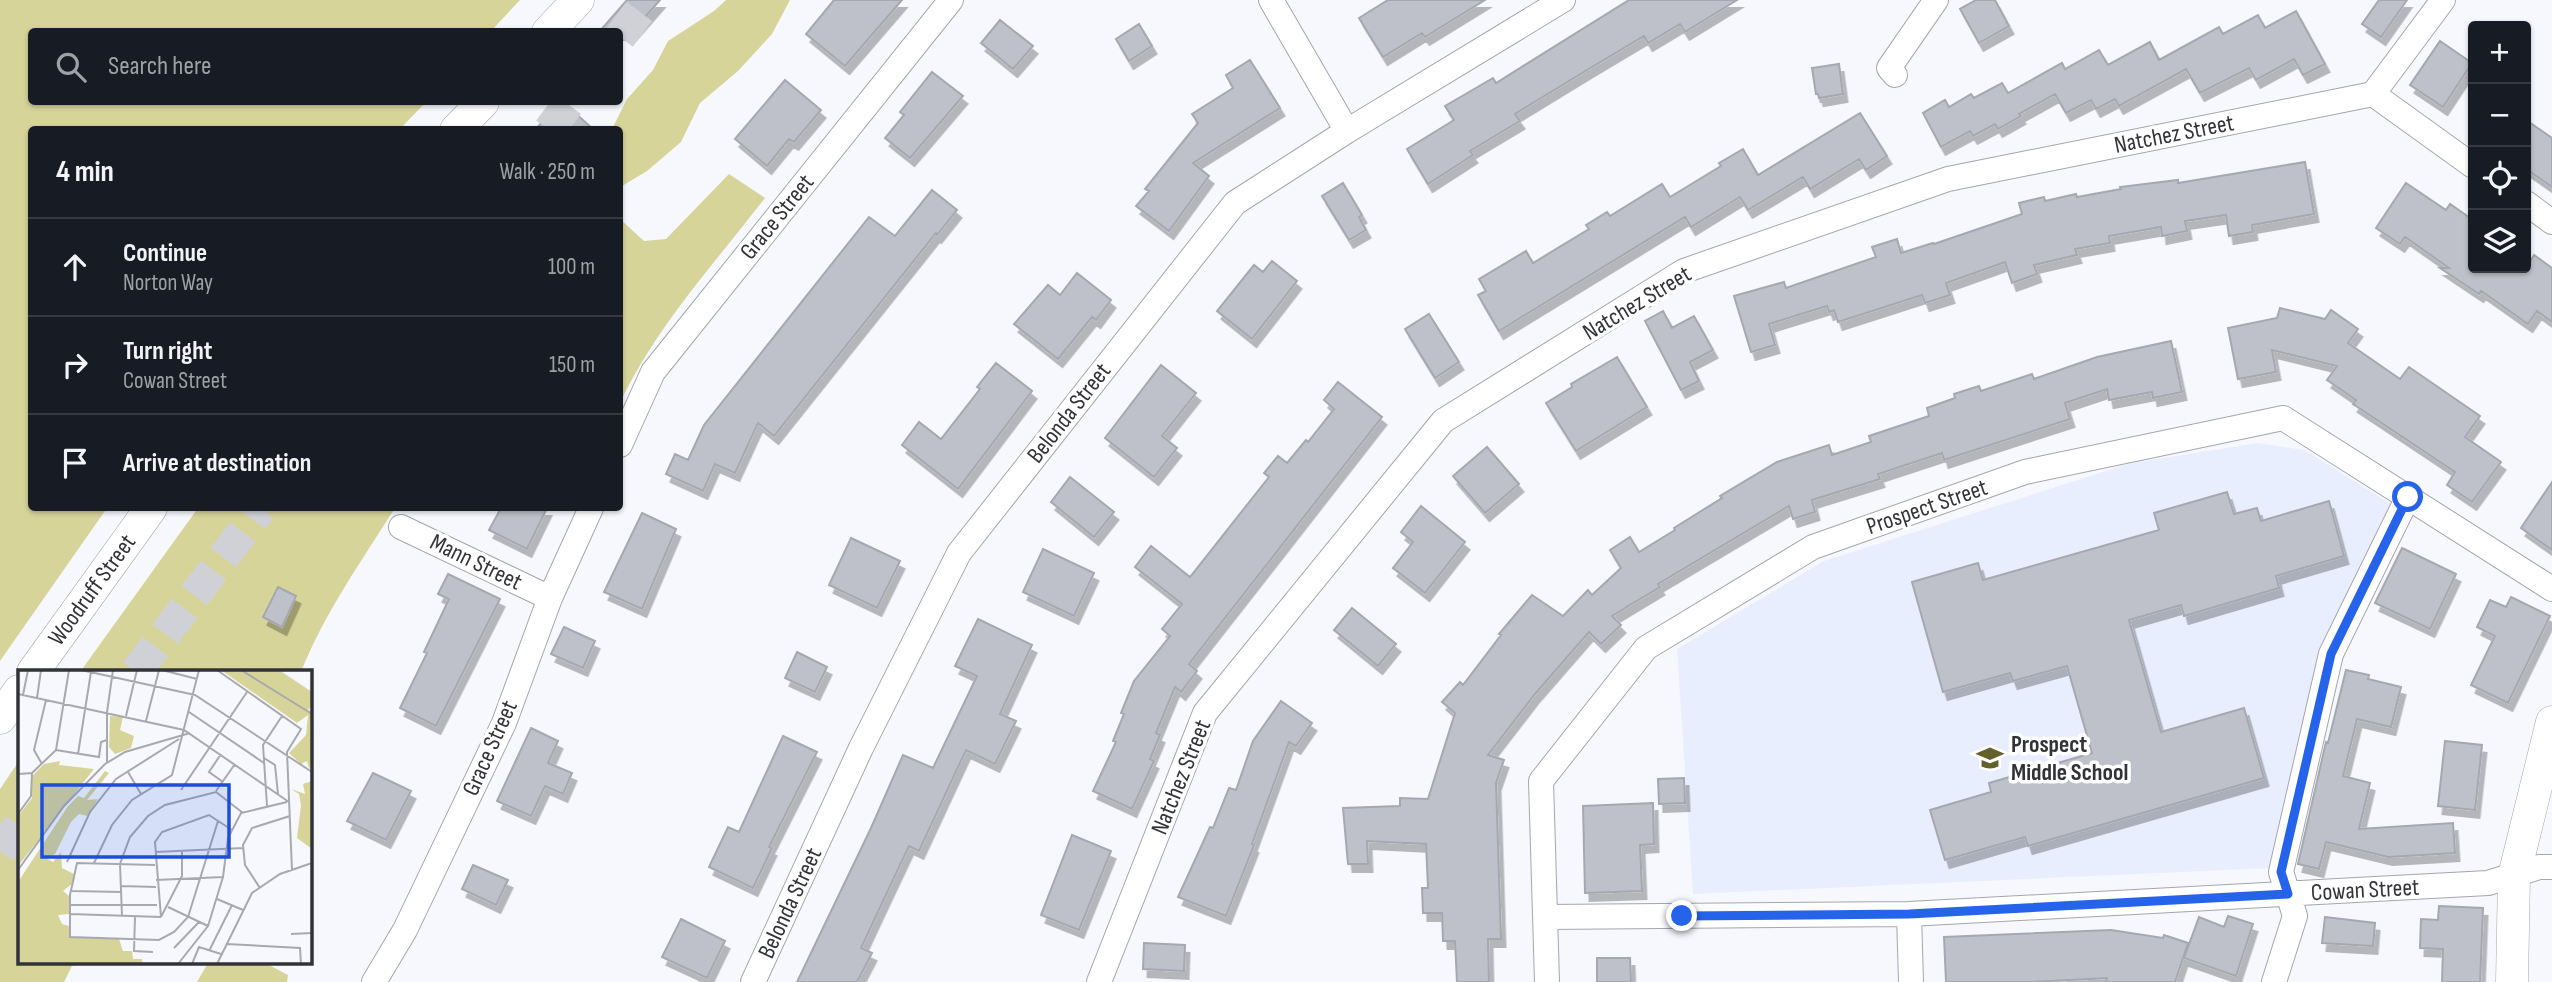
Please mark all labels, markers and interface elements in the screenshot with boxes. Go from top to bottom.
map controls [2468,21,2531,273]
button: + [2468,21,2531,84]
search box [28,28,623,105]
icon: search [52,48,90,86]
text: Search here [108,51,211,82]
button: − [2468,84,2531,147]
street label: Natchez Street [2112,108,2236,160]
button: locate [2468,147,2531,210]
text: 4 min [56,154,114,190]
text: Walk · 250 m [499,158,595,186]
street label: Grace Street [734,168,820,266]
button: layers [2468,210,2531,273]
text: Continue [123,238,207,269]
icon: ahead [56,248,94,286]
text: 100 m [548,253,595,281]
street label: Natchez Street [1578,259,1696,347]
text: Norton Way [123,269,213,297]
text: Turn right [123,336,212,367]
icon: right [56,346,94,384]
text: 150 m [549,351,595,379]
street label: Belonda Street [1021,357,1117,469]
text: Cowan Street [123,367,227,395]
icon: arrive [56,444,94,482]
text: Arrive at destination [123,448,311,479]
street label: Prospect Street [1863,473,1991,541]
route start [2392,481,2423,512]
street label: Mann Street [425,527,527,597]
street label: Woodruff Street [42,529,142,651]
inset map [18,670,312,964]
street label: Grace Street [456,696,524,800]
street label: Natchez Street [1145,715,1217,839]
place label: Prospect Middle School [2011,730,2128,787]
school or university icon: Prospect Middle School [1975,743,2005,773]
street label: Belonda Street [752,843,828,963]
street label: Cowan Street [2310,873,2420,907]
route end [1666,900,1697,931]

